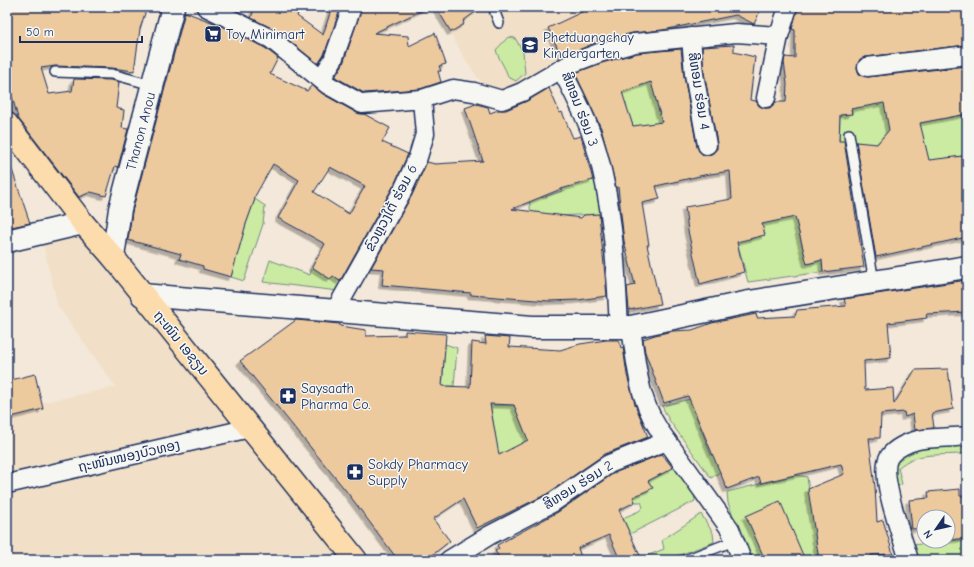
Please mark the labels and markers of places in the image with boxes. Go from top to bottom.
supermarket icon: Toy Minimart [203,24,223,44]
place label: Toy Minimart [226,26,305,43]
place label: Phetduangchay Kindergarten [543,29,634,62]
school or university icon: Phetduangchay Kindergarten [520,35,540,55]
place label: Saysaath Pharma Co. [301,380,370,413]
pharmacy icon: Saysaath Pharma Co. [278,386,298,406]
place label: Sokdy Pharmacy Supply [368,456,469,489]
pharmacy icon: Sokdy Pharmacy Supply [345,462,365,482]

